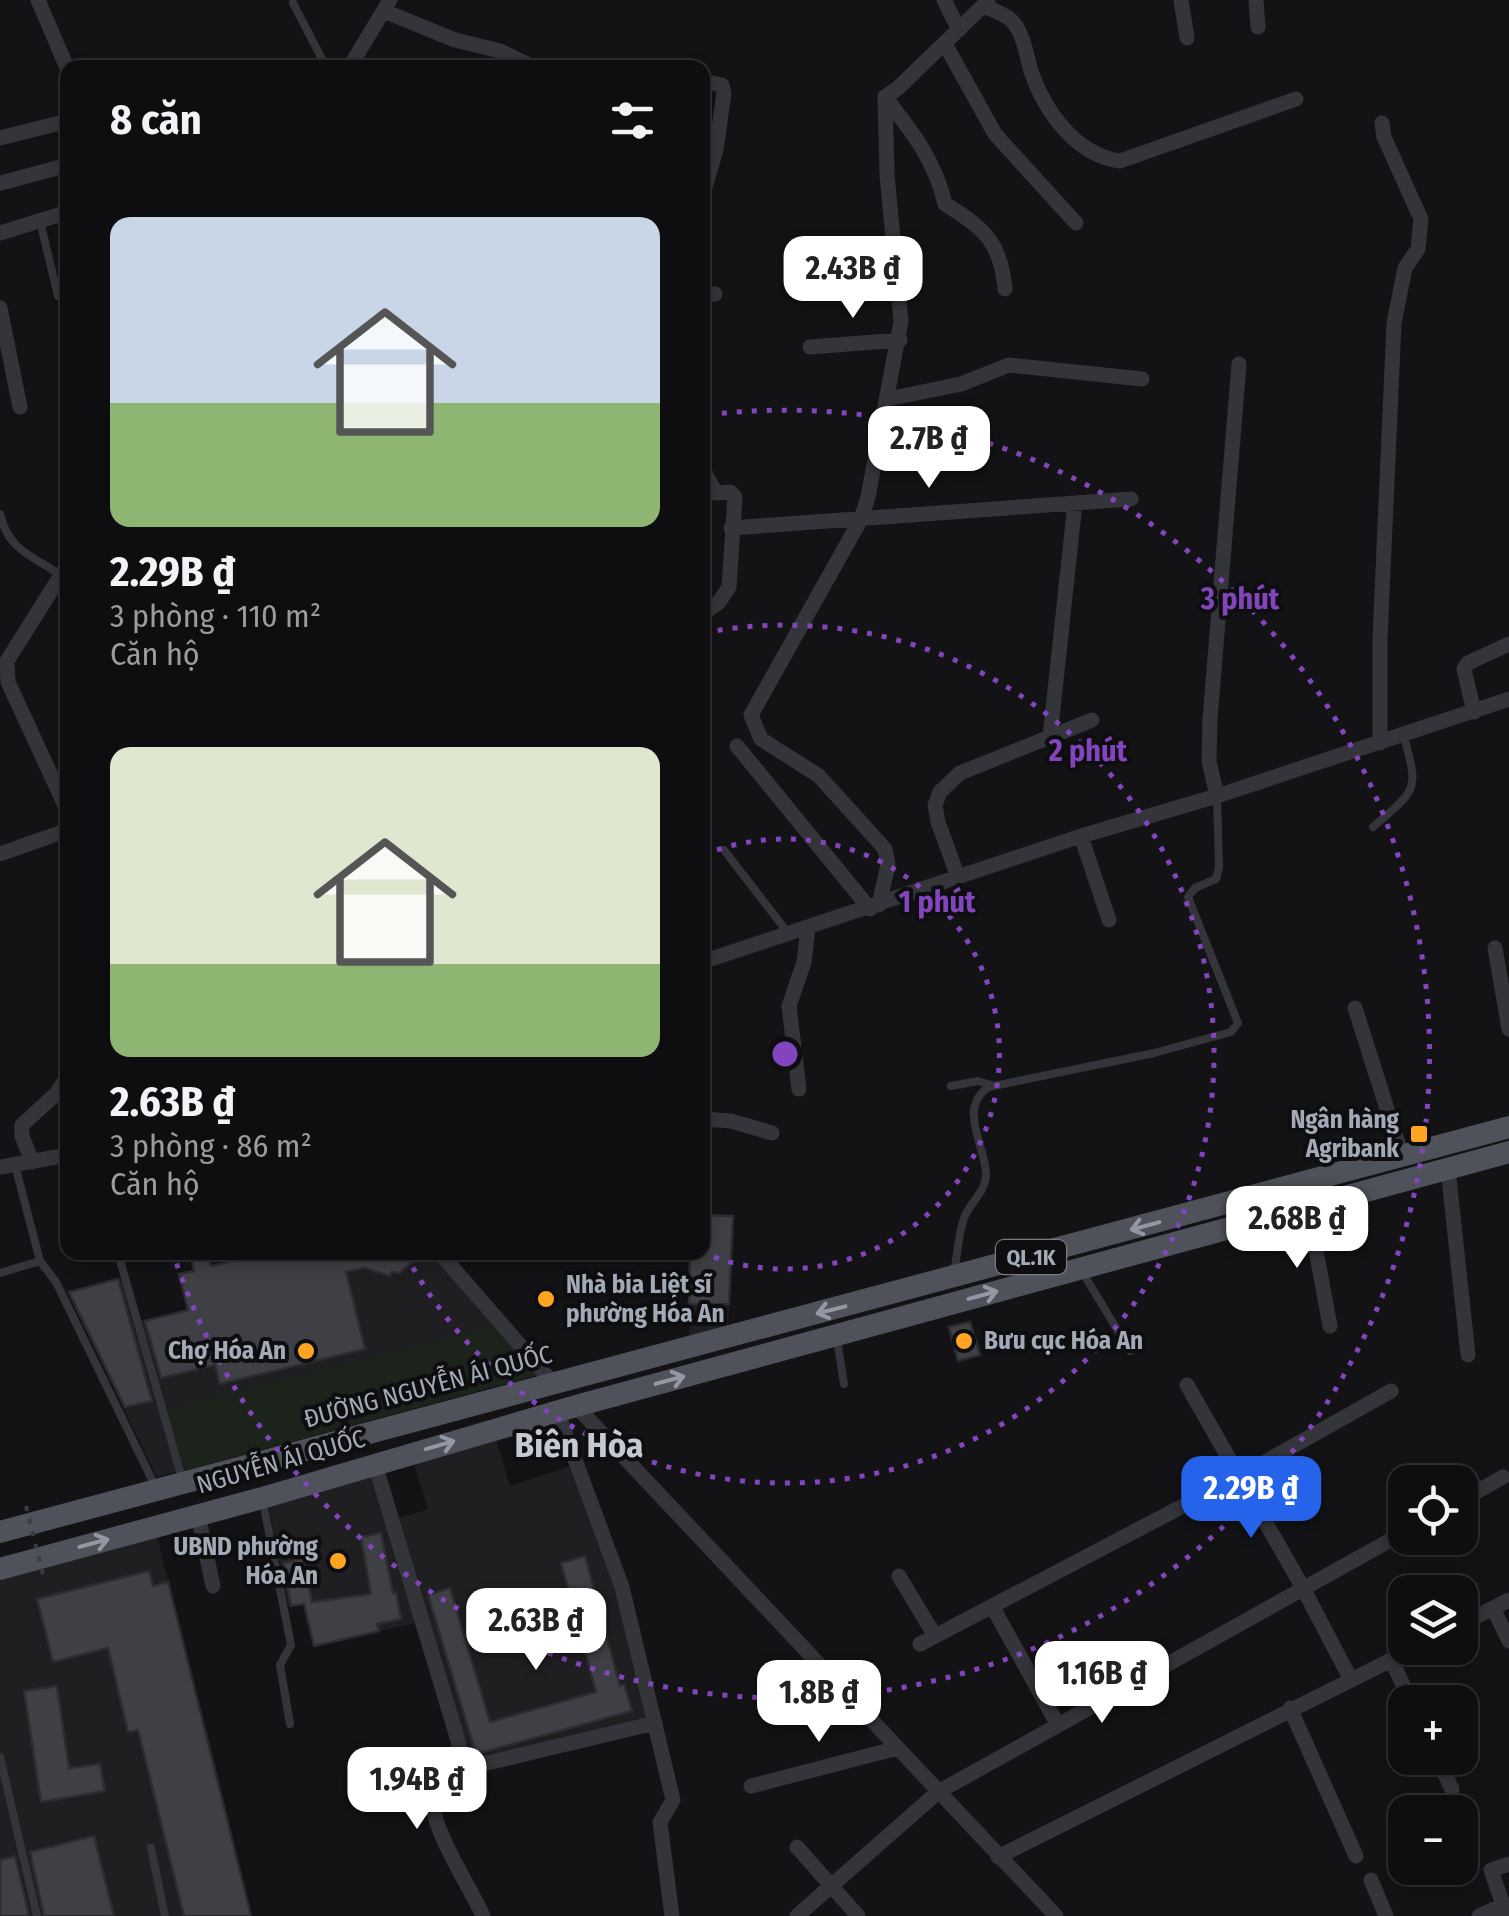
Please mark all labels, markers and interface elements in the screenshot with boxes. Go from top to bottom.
icon: filters [605,93,660,148]
text: 8 căn [110,95,202,145]
pin: 2.43B ₫ [761,236,945,321]
text: 2.43B ₫ [806,249,900,287]
icon: home [295,282,475,462]
pin: 2.7B ₫ [848,406,1010,491]
text: 2.7B ₫ [890,419,968,457]
text: 2.29B ₫ [110,547,235,597]
text: 3 phút [1200,581,1280,617]
text: 3 phòng · 110 m² [110,597,321,635]
text: Căn hộ [110,635,200,673]
text: 2 phút [1048,733,1128,769]
icon: home [295,812,475,992]
text: 1 phút [898,884,976,920]
centre of rings [767,1036,803,1072]
text: 2.63B ₫ [110,1077,236,1127]
place label: Ngân hàng Agribank [1290,1105,1400,1164]
marker: Ngân hàng Agribank [1408,1123,1430,1145]
text: 3 phòng · 86 m² [110,1127,312,1165]
text: Căn hộ [110,1165,200,1203]
pin: 2.68B ₫ [1205,1186,1389,1271]
text: 2.68B ₫ [1248,1199,1346,1237]
one-way arrow [1130,1218,1161,1237]
road number: QL.1K [996,1240,1066,1274]
place label: Nhà bia Liệt sĩ phường Hóa An [566,1270,725,1329]
one-way arrow [967,1285,998,1304]
marker: Nhà bia Liệt sĩ phường Hóa An [535,1288,557,1310]
one-way arrow [816,1301,847,1320]
place label: Bưu cục Hóa An [984,1326,1143,1356]
marker: Bưu cục Hóa An [953,1330,975,1352]
place label: Chợ Hóa An [168,1336,286,1366]
street label: ĐƯỜNG NGUYỄN ÁI QUỐC [300,1336,556,1435]
marker: Chợ Hóa An [295,1340,317,1362]
one-way arrow [653,1370,685,1389]
street label: NGUYỄN ÁI QUỐC [192,1420,369,1500]
district label: Biên Hòa [515,1424,643,1466]
one-way arrow [424,1435,456,1453]
pin: 2.29B ₫ [1159,1456,1343,1541]
map controls [1388,1465,1478,1885]
button: locate [1388,1465,1478,1555]
text: 2.29B ₫ [1203,1469,1299,1507]
place label: UBND phường Hóa An [173,1532,319,1591]
one-way arrow [78,1533,109,1552]
marker: UBND phường Hóa An [327,1550,349,1572]
button: layers [1388,1575,1478,1665]
pin: 2.63B ₫ [444,1588,628,1673]
text: 2.63B ₫ [488,1601,584,1639]
pin: 1.16B ₫ [1010,1641,1194,1726]
text: 1.16B ₫ [1057,1654,1147,1692]
pin: 1.8B ₫ [738,1660,900,1745]
text: 1.8B ₫ [779,1673,859,1711]
button: + [1388,1685,1478,1775]
pin: 1.94B ₫ [325,1747,509,1832]
text: 1.94B ₫ [369,1760,465,1798]
button: − [1388,1795,1478,1885]

